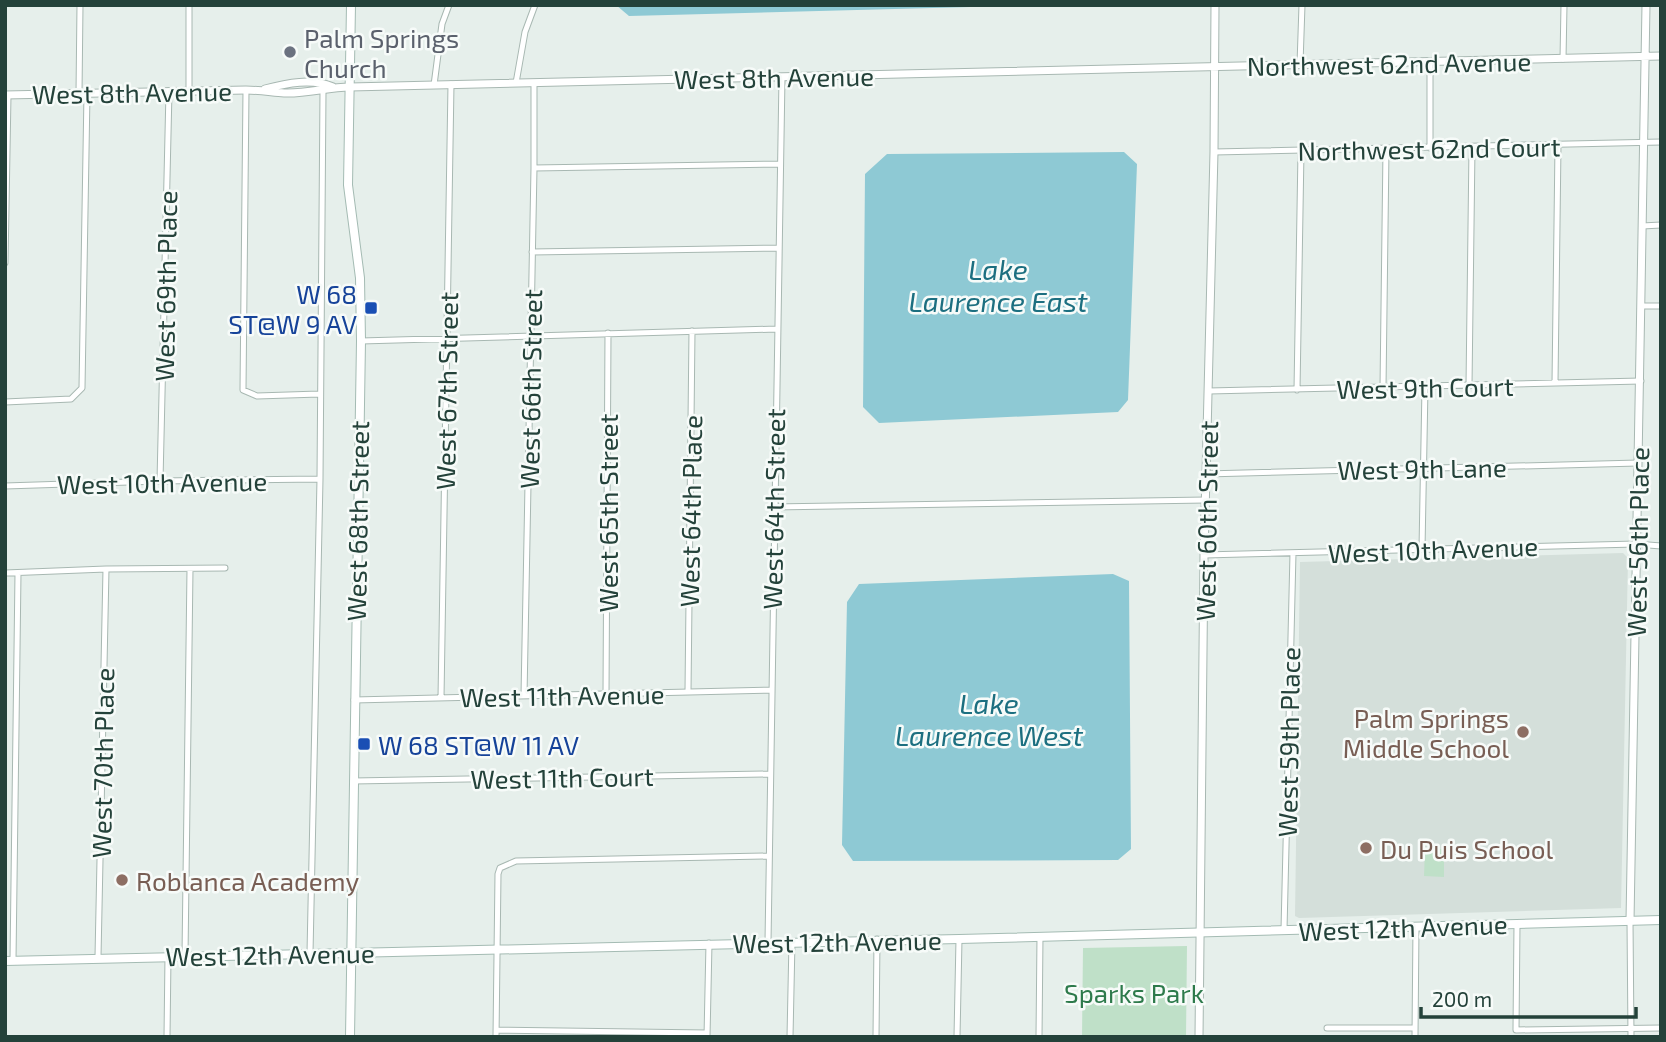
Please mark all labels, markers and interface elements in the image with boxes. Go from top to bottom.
place label: Palm Springs Church [304,22,459,83]
marker: Palm Springs Church [282,44,298,60]
street label: Northwest 62nd Avenue [1246,45,1532,81]
street label: West 8th Avenue [674,60,874,94]
street label: West 8th Avenue [32,75,232,109]
street label: Northwest 62nd Court [1297,130,1561,166]
street label: West 69th Place [148,190,182,382]
water label: Lake Laurence East [908,252,1088,318]
place label: W 68 ST@W 9 AV [228,278,357,339]
street label: West 66th Street [513,289,547,489]
street label: West 67th Street [429,292,463,490]
marker: W 68 ST@W 9 AV [363,300,379,316]
street label: West 9th Court [1336,370,1514,404]
street label: West 64th Street [756,408,790,610]
street label: West 65th Street [592,413,623,612]
street label: West 64th Place [673,414,707,608]
street label: West 68th Street [340,420,374,622]
street label: West 60th Street [1189,420,1223,622]
street label: West 56th Place [1620,447,1654,637]
street label: West 9th Lane [1337,451,1507,485]
street label: West 10th Avenue [57,465,267,499]
street label: West 10th Avenue [1327,530,1539,568]
street label: West 59th Place [1271,647,1305,837]
street label: West 70th Place [85,667,119,859]
street label: West 11th Avenue [459,678,665,712]
water label: Lake Laurence West [895,686,1084,752]
place label: Palm Springs Middle School [1343,702,1509,763]
marker: Palm Springs Middle School [1515,724,1531,740]
place label: W 68 ST@W 11 AV [378,729,579,760]
marker: W 68 ST@W 11 AV [356,736,372,752]
street label: West 11th Court [470,760,654,794]
place label: Du Puis School [1380,833,1553,864]
marker: Du Puis School [1358,840,1374,856]
place label: Roblanca Academy [136,865,360,896]
marker: Roblanca Academy [114,872,130,888]
street label: West 12th Avenue [1298,908,1508,946]
street label: West 12th Avenue [732,924,942,958]
street label: West 12th Avenue [165,937,375,971]
scale bar [1421,976,1636,1020]
park label: Sparks Park [1064,977,1204,1008]
text: 200 m [1432,986,1492,1011]

